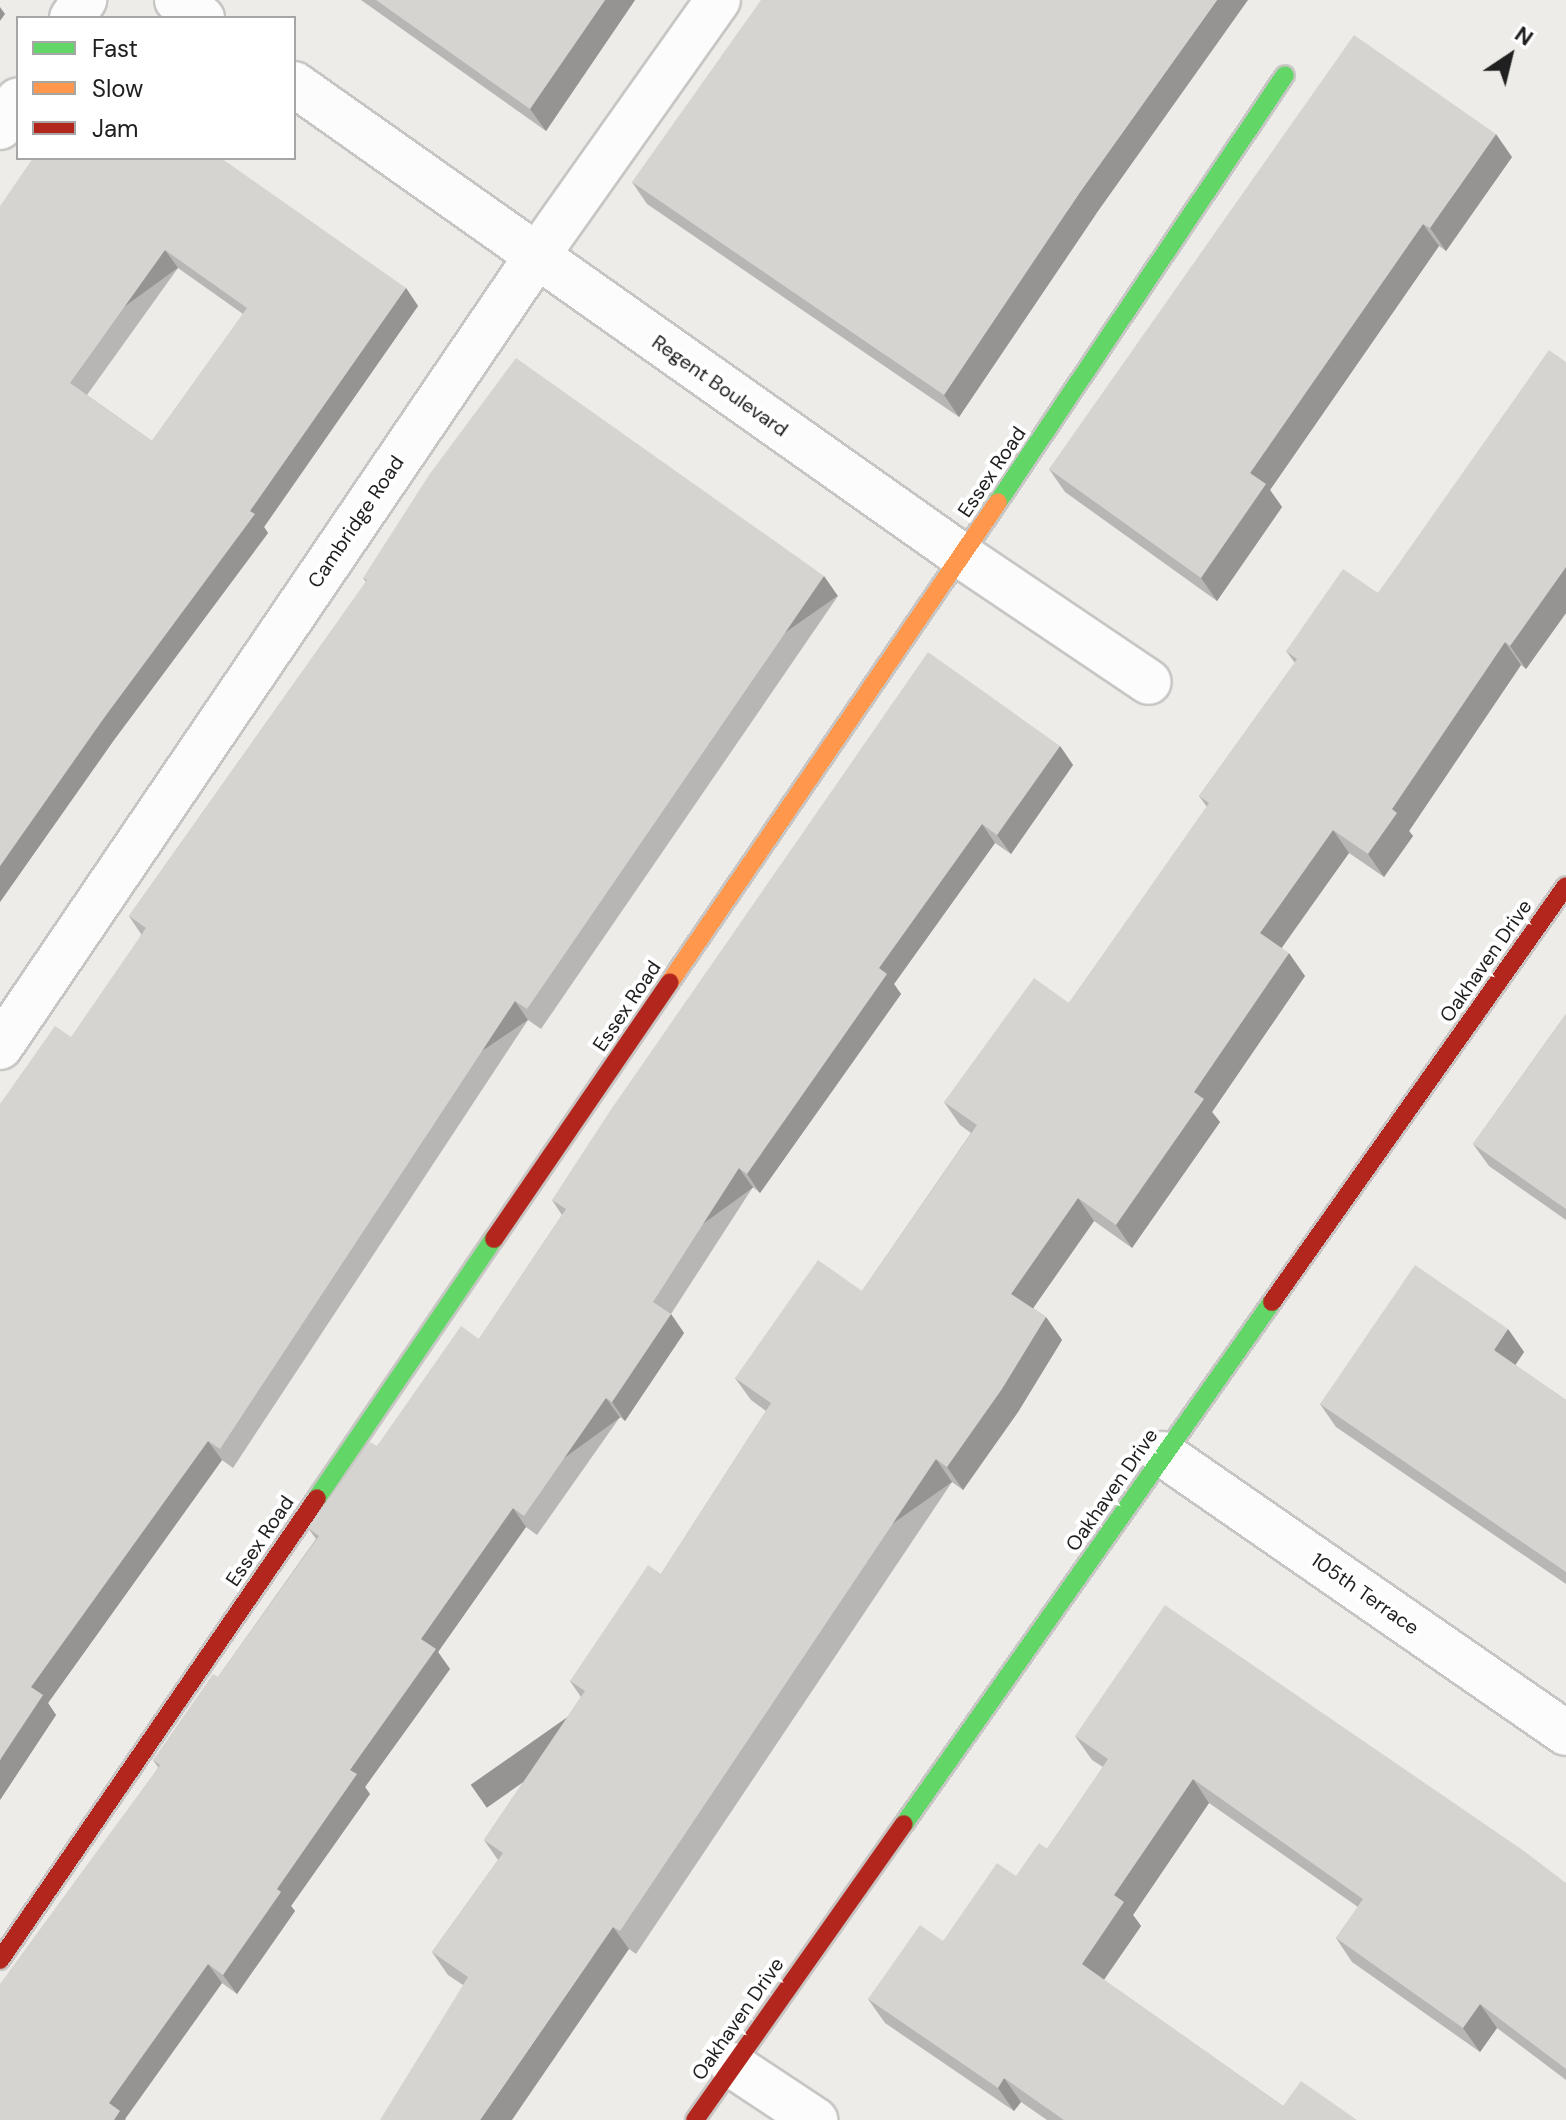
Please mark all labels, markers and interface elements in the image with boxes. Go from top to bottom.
legend [16,16,296,160]
north arrow [1470,16,1550,96]
text: N [1509,19,1539,52]
text: Fast [92,33,138,64]
text: Slow [92,73,143,104]
text: Jam [92,113,138,144]
street label: Regent Boulevard [647,330,793,442]
street label: Essex Road [953,422,1031,522]
street label: Cambridge Road [303,451,409,593]
street label: Oakhaven Drive [1435,895,1537,1027]
street label: Essex Road [588,956,666,1056]
street label: Oakhaven Drive [1061,1424,1163,1556]
street label: Essex Road [221,1491,299,1591]
street label: 105th Terrace [1306,1548,1424,1640]
street label: Oakhaven Drive [687,1953,789,2085]

